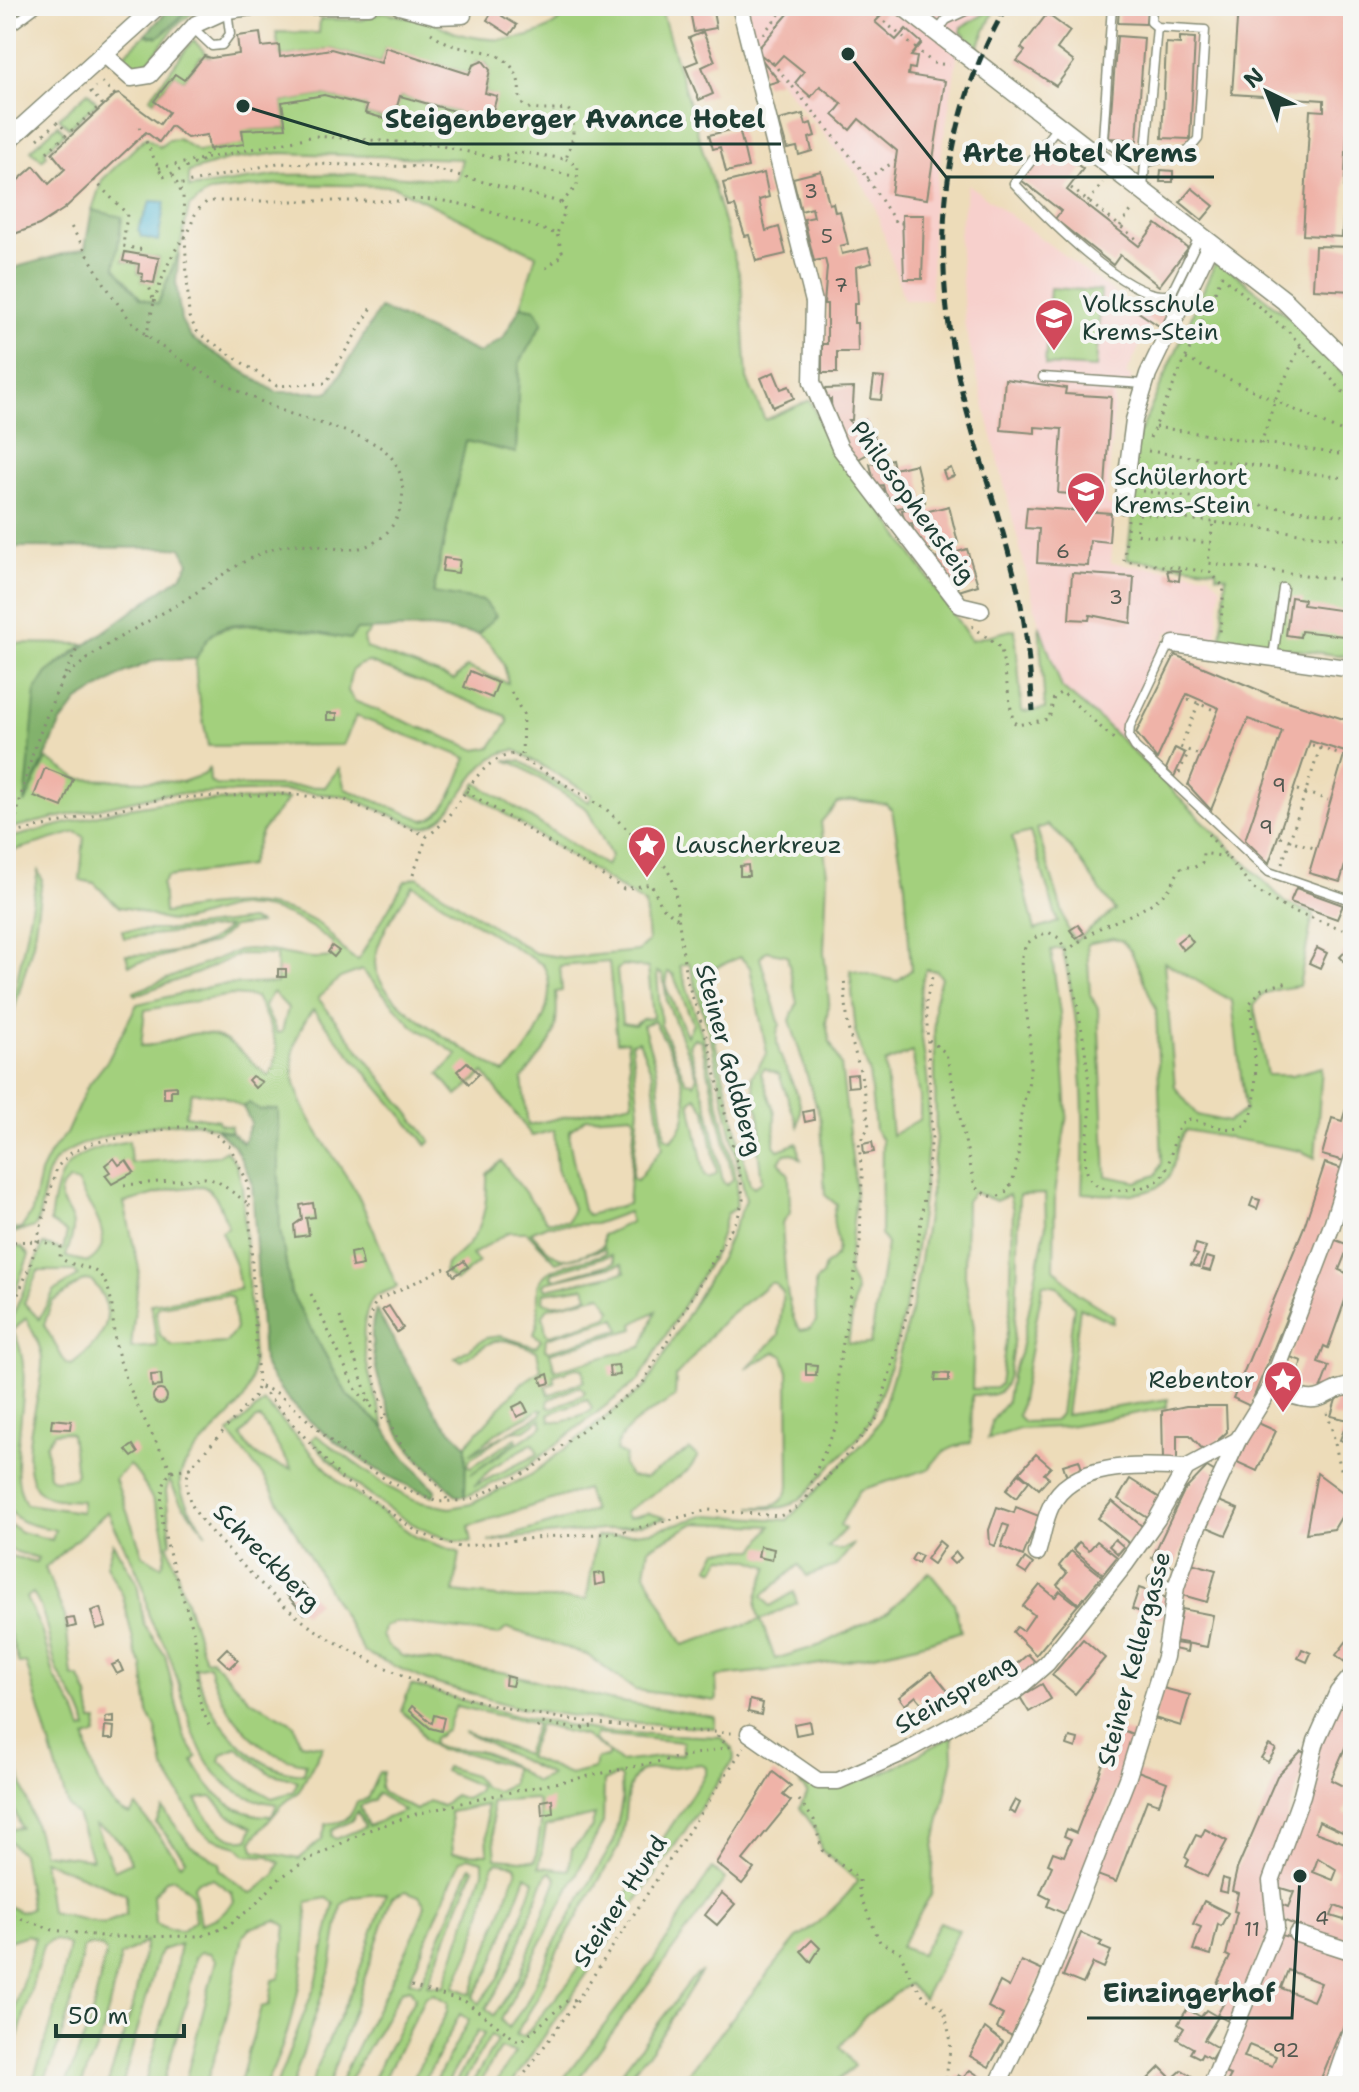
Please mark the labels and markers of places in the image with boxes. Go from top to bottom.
callout: Steigenberger Avance Hotel [369,94,781,144]
callout: Arte Hotel Krems [946,127,1214,177]
place label: Volksschule Krems-Stein [1082,288,1218,348]
school or university icon: Volksschule Krems-Stein [1033,297,1075,352]
place label: Schülerhort Krems-Stein [1114,461,1250,521]
school or university icon: Schülerhort Krems-Stein [1065,470,1107,525]
place icon: Lauscherkreuz [626,824,668,879]
place label: Lauscherkreuz [675,829,842,861]
place icon: Rebentor [1262,1359,1304,1414]
place label: Rebentor [1148,1364,1255,1396]
callout: Einzingerhof [1087,1968,1292,2018]

